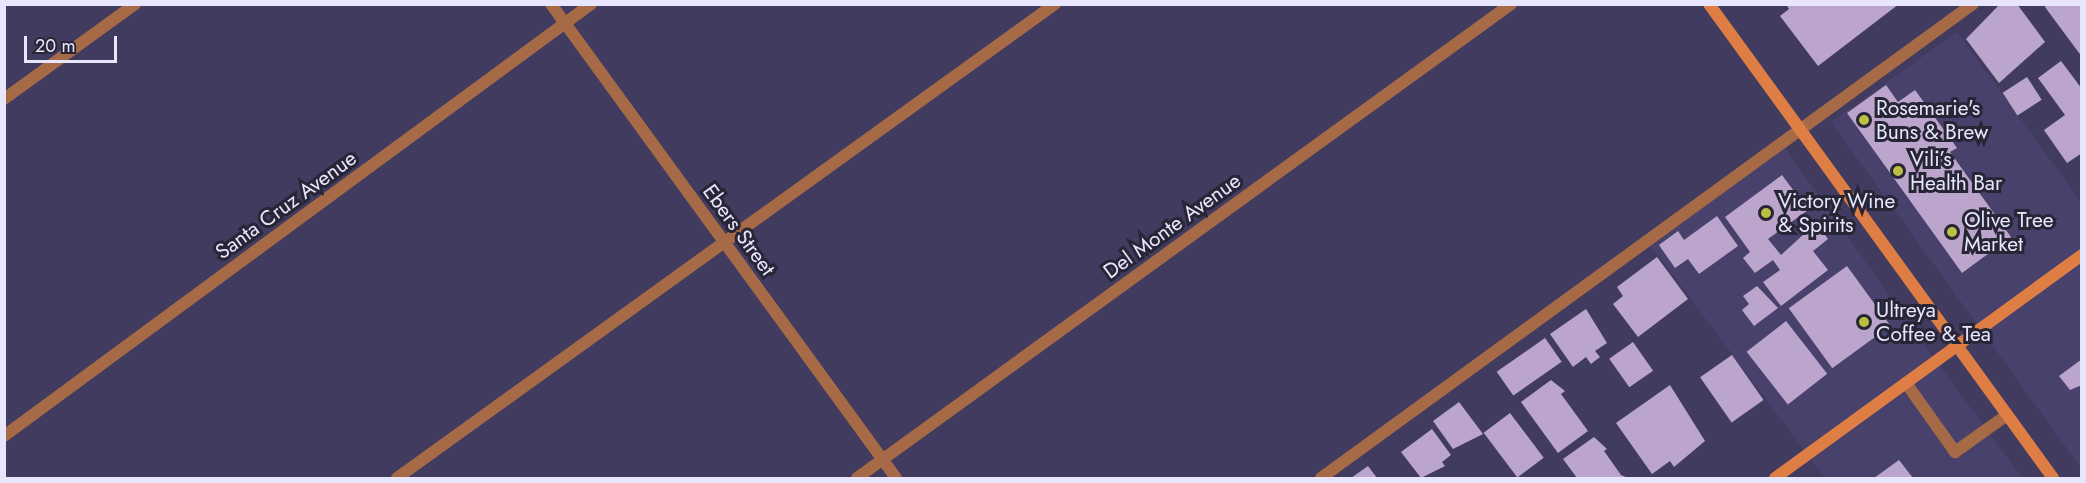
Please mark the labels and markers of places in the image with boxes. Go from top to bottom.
place label: Rosemarie's Buns & Brew [1876,95,1988,145]
marker: Rosemarie's Buns & Brew [1857,113,1871,127]
place label: Vili’s Health Bar [1910,146,2002,196]
marker: Vili’s Health Bar [1891,164,1905,178]
place label: Victory Wine & Spirits [1778,188,1895,238]
marker: Victory Wine & Spirits [1759,206,1773,220]
place label: Olive Tree Market [1964,207,2054,257]
marker: Olive Tree Market [1945,225,1959,239]
place label: Ultreya Coffee & Tea [1876,297,1991,347]
marker: Ultreya Coffee & Tea [1857,315,1871,329]

